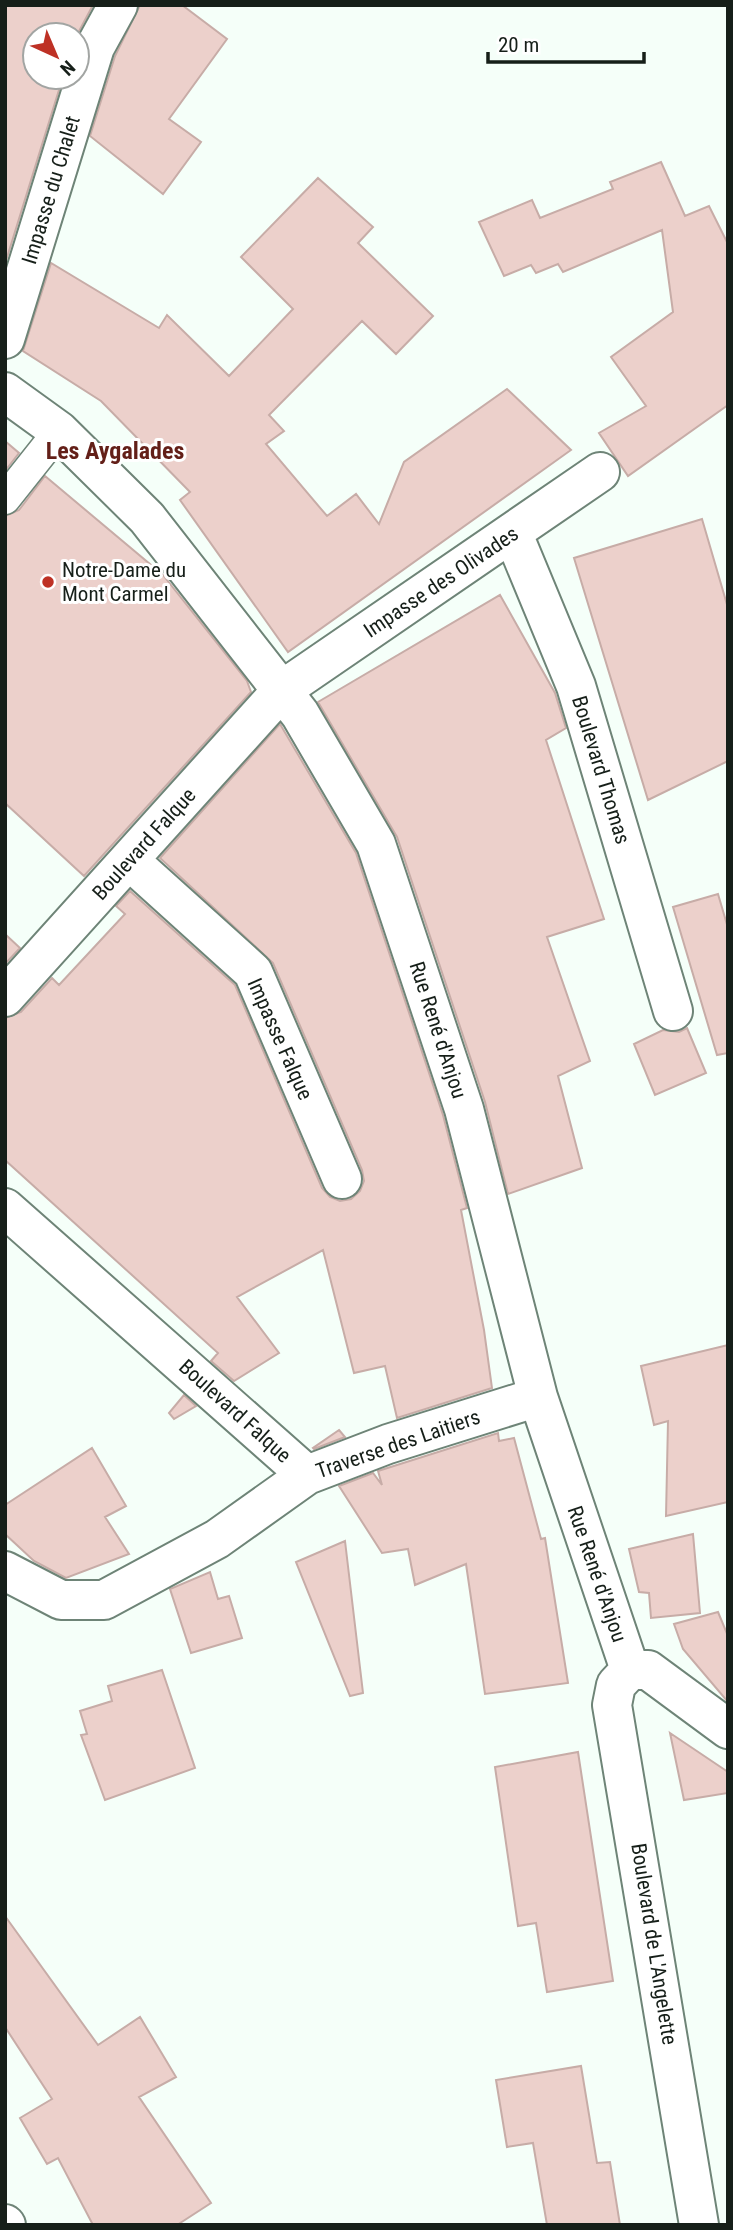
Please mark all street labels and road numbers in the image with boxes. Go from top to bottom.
street label: Impasse du Chalet [17,113,85,267]
street label: Impasse des Olivades [359,521,523,643]
street label: Boulevard Thomas [567,693,635,847]
street label: Boulevard Falque [88,783,201,905]
street label: Rue René d'Anjou [405,959,471,1101]
street label: Impasse Falque [243,975,318,1104]
street label: Boulevard Falque [174,1355,296,1468]
street label: Traverse des Laitiers [313,1405,483,1483]
street label: Rue René d'Anjou [562,1503,632,1645]
street label: Boulevard de L'Angelette [626,1841,682,2047]

